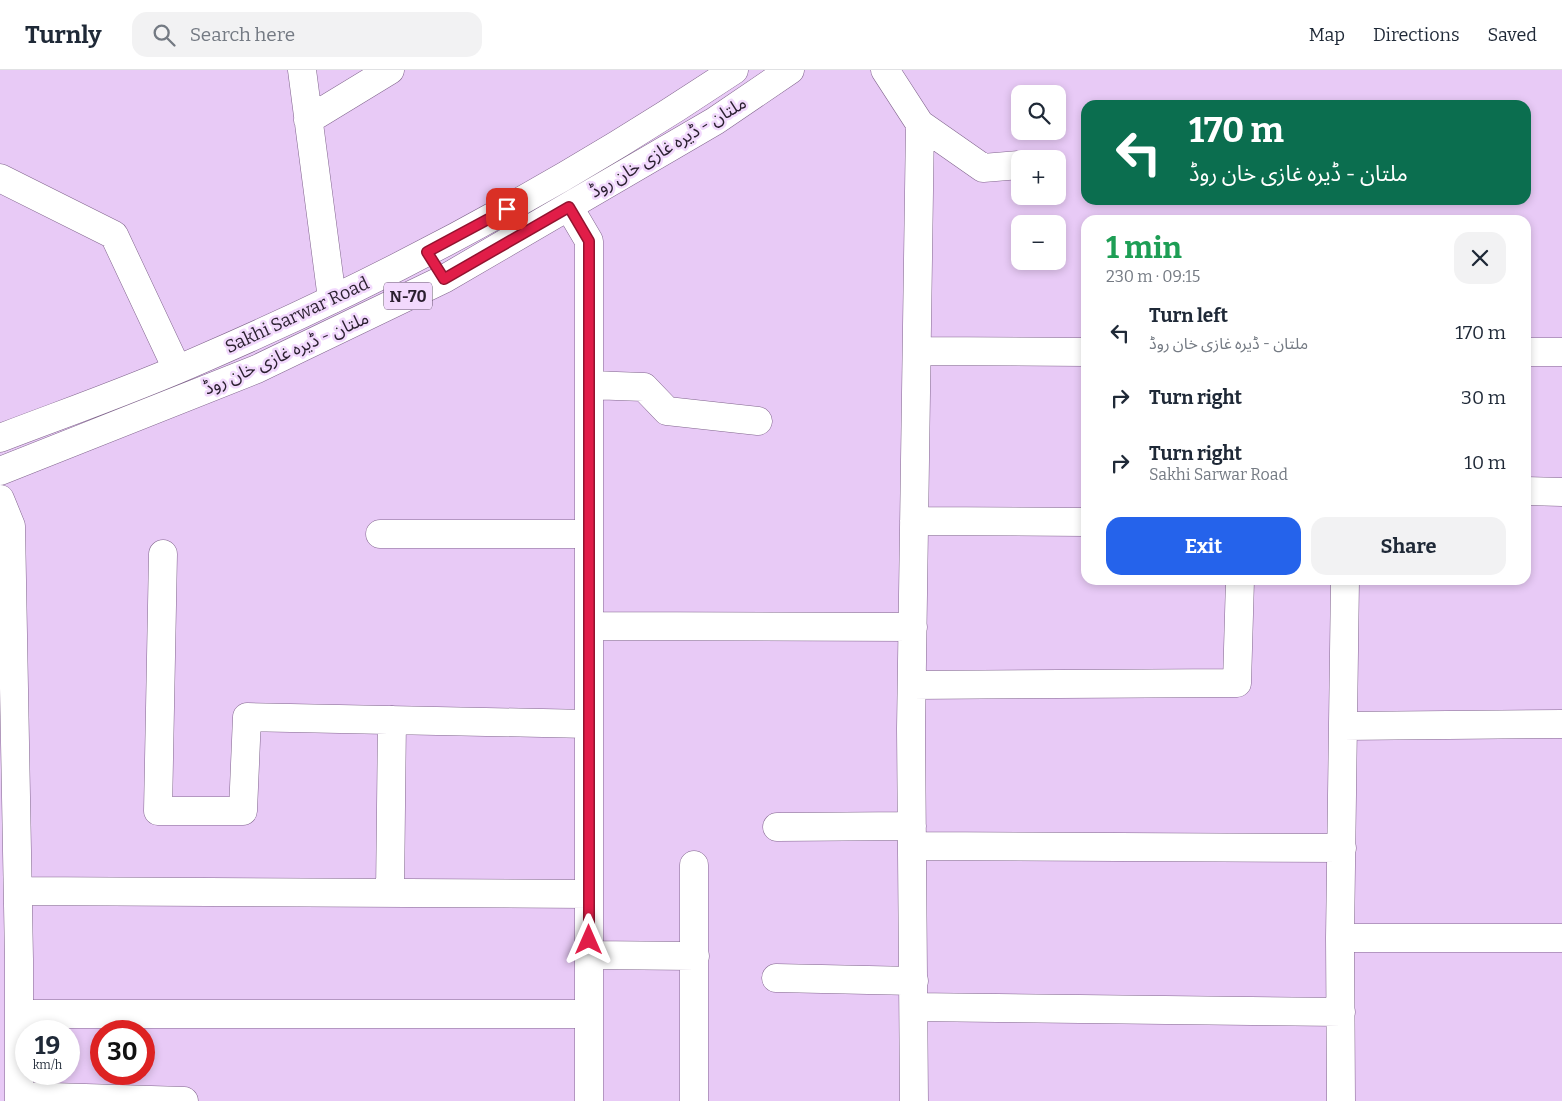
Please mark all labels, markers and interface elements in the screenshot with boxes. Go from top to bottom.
search box [132,12,482,57]
text: Turnly [25,21,102,49]
icon: search [150,21,178,49]
text: Search here [190,23,295,46]
text: Map [1309,24,1345,46]
text: Directions [1373,24,1460,46]
text: Saved [1488,24,1537,46]
map controls [1011,85,1066,270]
button: search [1011,85,1066,140]
street label: ملتان - ڈیرہ غازی خان روڈ [586,91,750,203]
text: 170 m [1189,109,1284,151]
icon: left [1106,120,1171,185]
button: + [1011,150,1066,205]
text: ملتان - ڈیرہ غازی خان روڈ [1189,160,1408,187]
pin [486,188,528,230]
icon: arrive [493,195,521,223]
button: − [1011,215,1066,270]
text: 1 min [1106,230,1182,266]
button: close [1454,232,1506,284]
text: 230 m · 09:15 [1106,267,1200,286]
street label: Sakhi Sarwar Road [221,272,373,358]
road number: N-70 [384,282,432,310]
text: Turn left [1149,304,1228,327]
street label: ملتان - ڈیرہ غازی خان روڈ [200,307,372,399]
icon: left [1106,319,1134,347]
text: 170 m [1455,321,1506,344]
text: ملتان - ڈیرہ غازی خان روڈ [1149,334,1308,353]
icon: right [1106,384,1134,412]
text: Turn right [1149,386,1242,409]
text: 30 m [1461,386,1506,409]
text: Turn right [1149,442,1242,465]
icon: right [1106,449,1134,477]
text: 10 m [1464,451,1506,474]
text: Sakhi Sarwar Road [1149,465,1288,484]
button: Exit [1106,517,1301,575]
button: Share [1311,517,1506,575]
position arrow [562,913,614,965]
speed limit sign: 30 [90,1020,155,1085]
text: 19 [35,1031,60,1061]
text: km/h [33,1058,62,1072]

